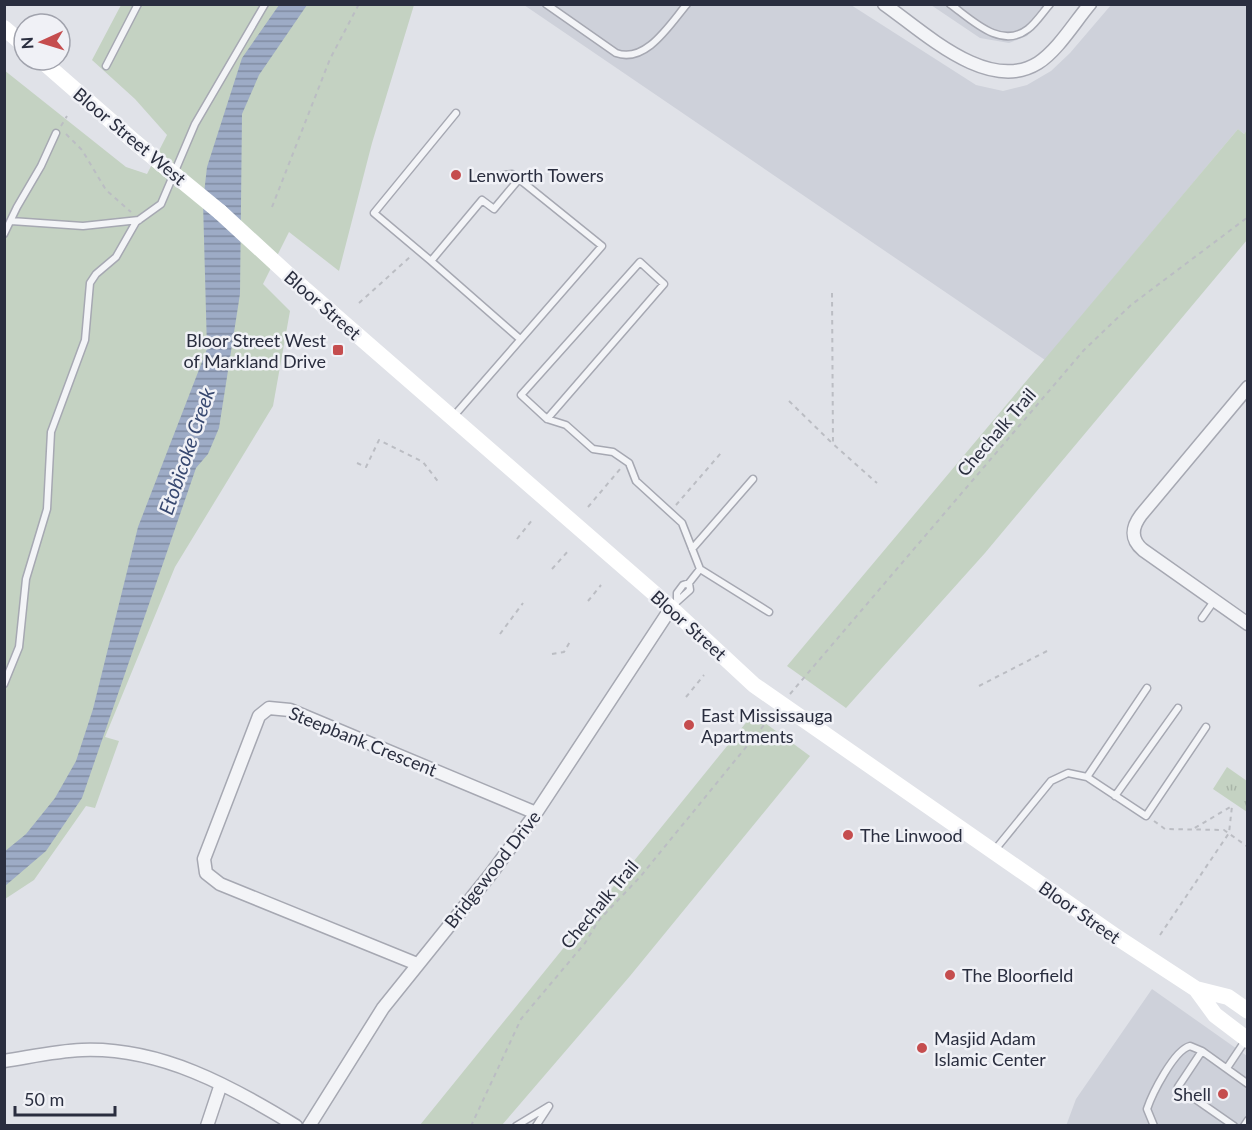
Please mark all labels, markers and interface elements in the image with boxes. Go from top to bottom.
north arrow [12,12,72,72]
text: N [17,36,36,50]
street label: Bloor Street West [69,83,191,190]
place label: Lenworth Towers [468,164,604,186]
marker: Lenworth Towers [449,168,463,182]
street label: Bloor Street [280,266,366,345]
place label: Bloor Street West of Markland Drive [183,329,327,372]
marker: Bloor Street West of Markland Drive [331,343,345,357]
water label: Etobicoke Creek [153,384,219,518]
street label: Chechalk Trail [952,384,1040,480]
street label: Bloor Street [647,585,732,665]
street label: Steepbank Crescent [286,701,441,781]
place label: East Mississauga Apartments [701,704,833,747]
marker: East Mississauga Apartments [682,718,696,732]
street label: Bridgewood Drive [439,806,545,932]
place label: The Linwood [860,824,963,846]
marker: The Linwood [841,828,855,842]
street label: Chechalk Trail [555,855,643,953]
street label: Bloor Street [1035,876,1125,948]
place label: The Bloorfield [962,964,1073,986]
marker: The Bloorfield [943,968,957,982]
place label: Masjid Adam Islamic Center [934,1027,1046,1070]
marker: Masjid Adam Islamic Center [915,1041,929,1055]
scale bar [15,1079,116,1117]
place label: Shell [1173,1083,1211,1105]
marker: Shell [1216,1087,1230,1101]
text: 50 m [24,1088,64,1110]

